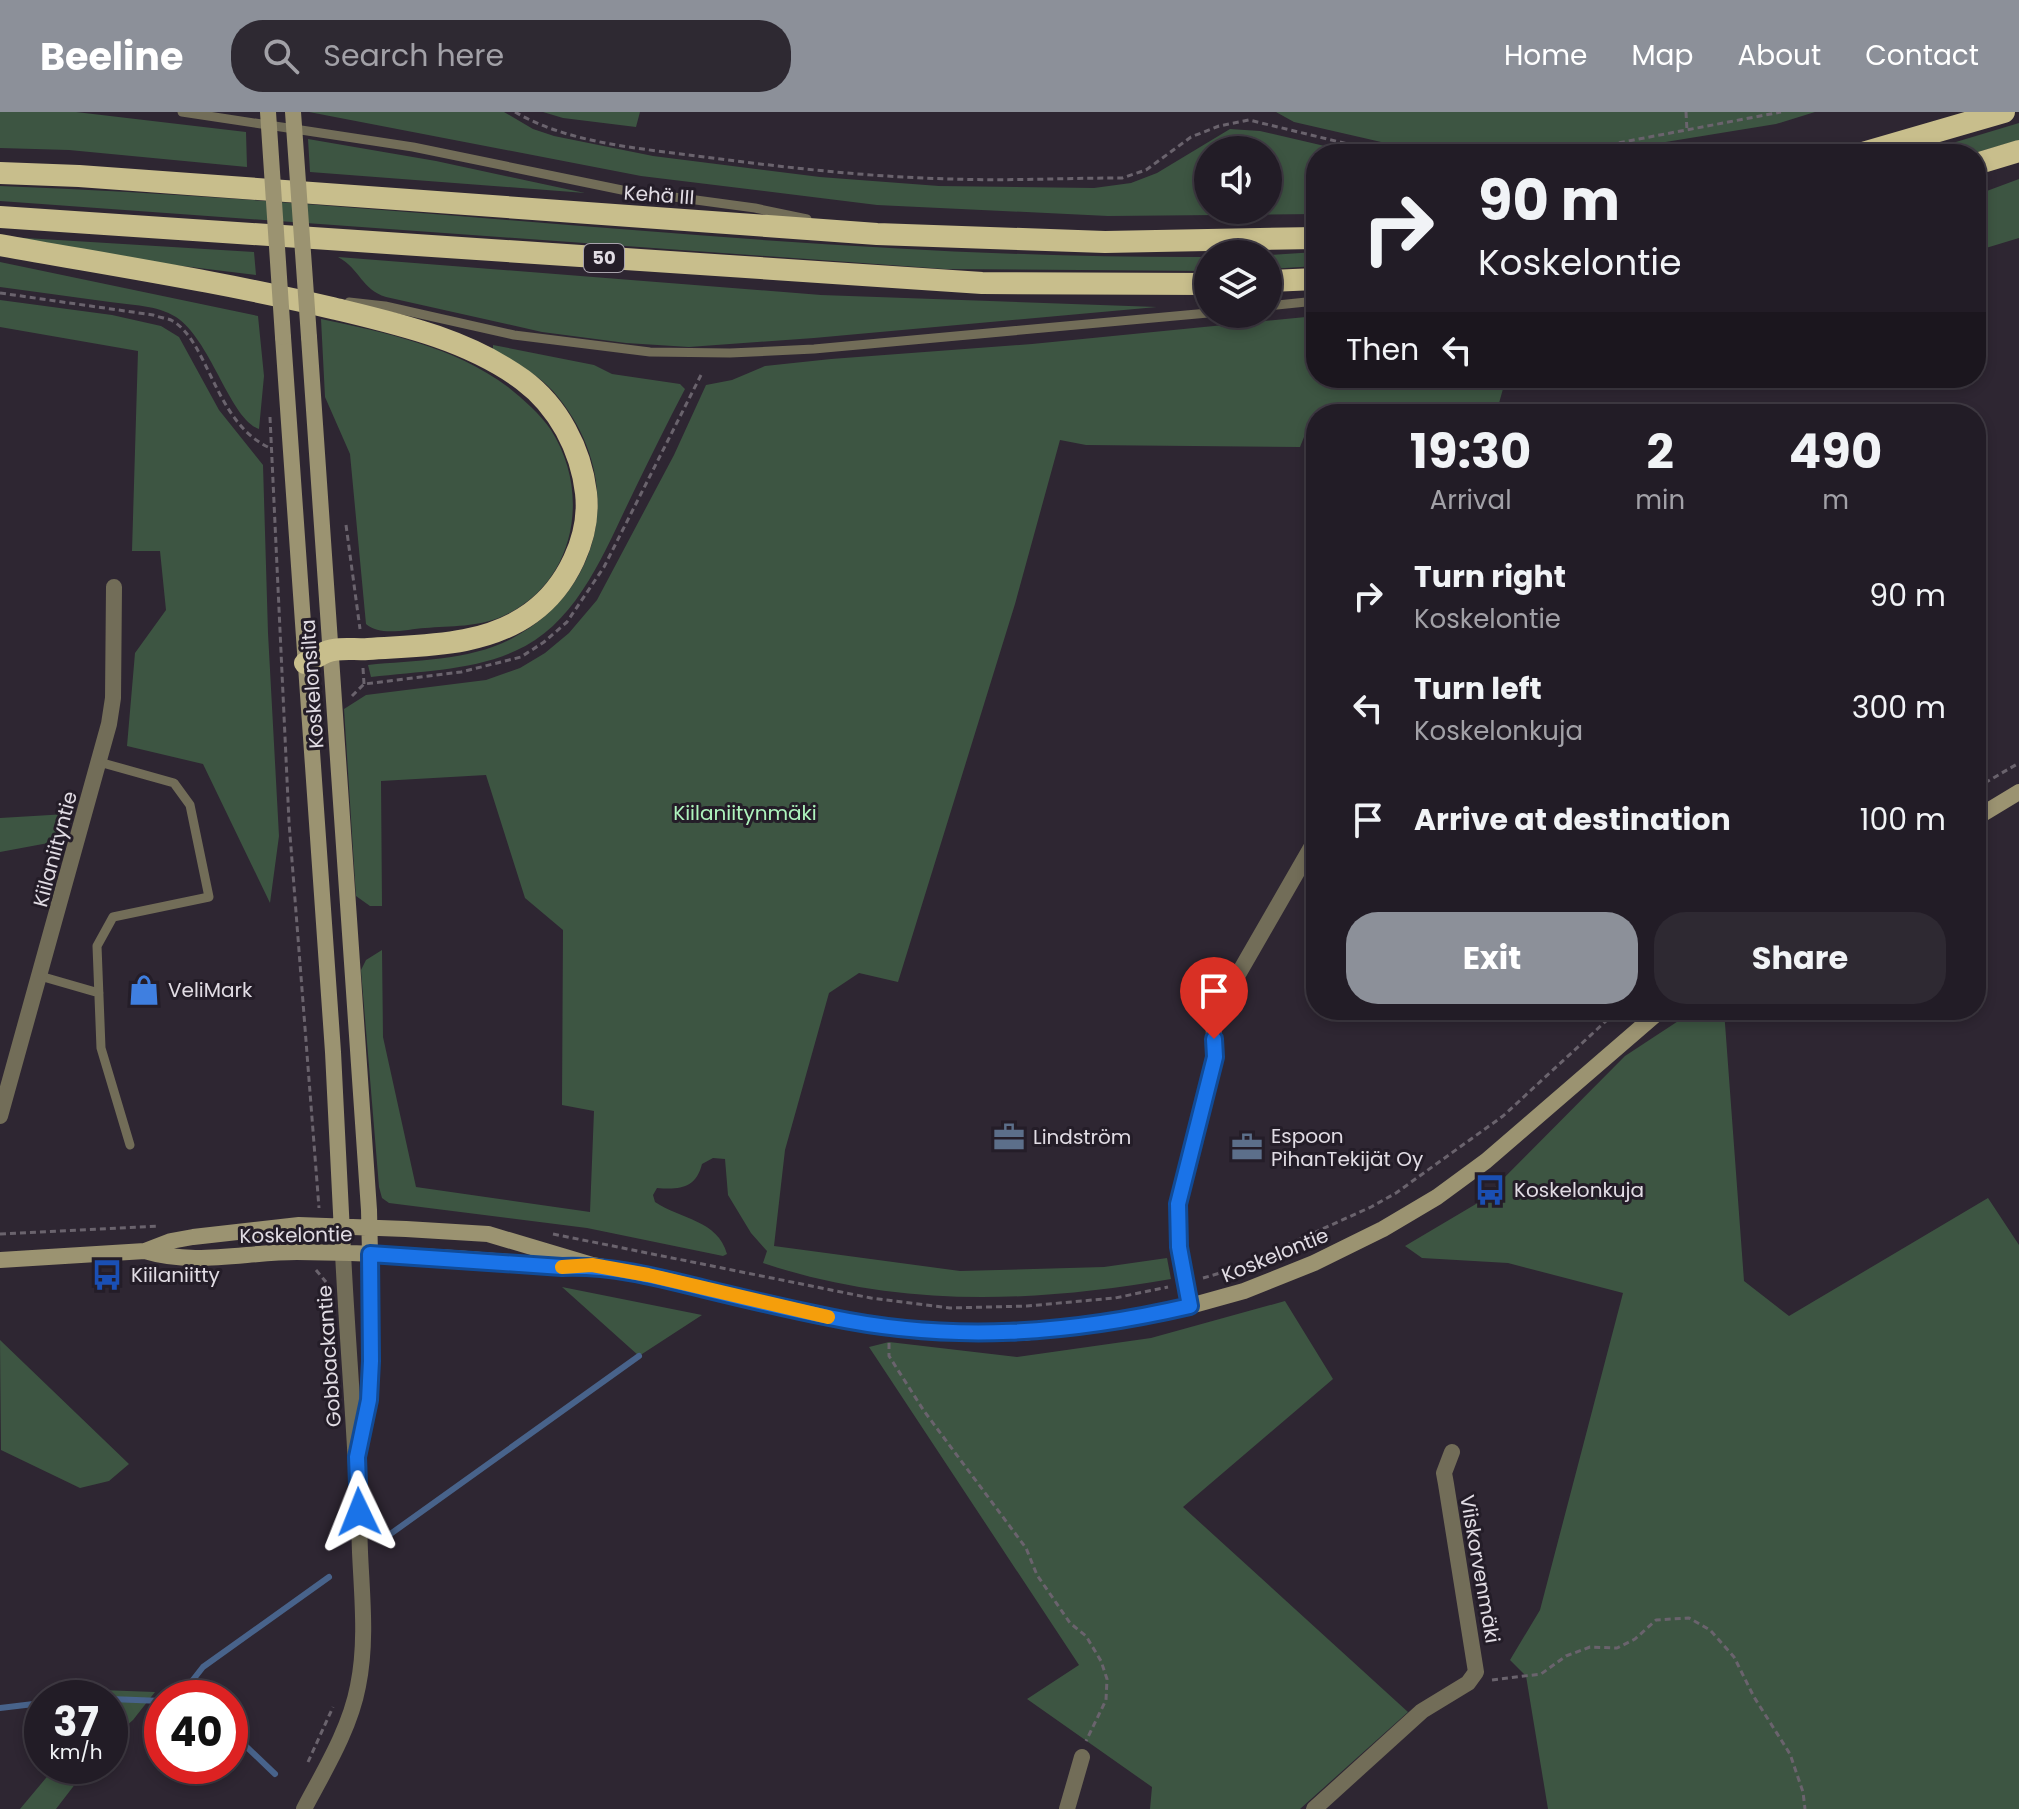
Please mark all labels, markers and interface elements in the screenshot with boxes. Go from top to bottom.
search box [231,20,791,92]
text: Beeline [40,30,183,83]
icon: search [259,34,303,78]
text: Search here [323,34,504,77]
text: Home [1504,36,1587,75]
text: Map [1631,36,1693,75]
text: About [1737,36,1821,75]
text: Contact [1865,36,1979,75]
map controls [1194,136,1282,328]
button: sound [1194,136,1282,224]
text: 90 m [1478,161,1620,240]
icon: right [1346,176,1450,280]
street label: Kehä III [623,179,695,211]
text: Koskelontie [1478,237,1681,288]
button: layers [1194,240,1282,328]
road number: 50 [584,244,624,272]
text: Then [1346,328,1419,371]
icon: left [1435,328,1479,372]
text: 19:30 [1410,418,1531,485]
text: 2 [1646,418,1674,485]
text: 490 [1789,418,1882,485]
text: Arrival [1430,482,1512,518]
text: min [1635,482,1685,518]
text: m [1822,482,1849,518]
text: Turn right [1414,555,1566,598]
icon: right [1346,574,1390,618]
text: 90 m [1869,574,1946,617]
text: Koskelontie [1414,601,1561,637]
street label: Koskelonsilta [294,618,330,750]
text: Turn left [1414,667,1542,710]
icon: left [1346,686,1390,730]
text: 300 m [1852,686,1946,729]
text: Koskelonkuja [1414,713,1583,749]
street label: Kiilaniityntie [26,788,84,910]
icon: arrive [1346,798,1390,842]
text: Arrive at destination [1414,798,1731,841]
text: 100 m [1860,798,1946,841]
park label: Kiilaniitynmäki [673,799,817,827]
button: Exit [1346,912,1638,1004]
button: Share [1654,912,1946,1004]
pin [1180,957,1248,1039]
icon: arrive [1192,969,1236,1013]
shop icon: VeliMark [127,973,161,1007]
place label: VeliMark [168,976,253,1004]
office icon: Lindström [992,1120,1026,1154]
place label: Espoon PihanTekijät Oy [1271,1122,1423,1173]
place label: Lindström [1033,1123,1131,1151]
office icon: Espoon PihanTekijät Oy [1230,1130,1264,1164]
bus stop icon: Koskelonkuja [1473,1173,1507,1207]
place label: Koskelonkuja [1514,1176,1644,1204]
street label: Koskelontie [239,1220,353,1250]
street label: Koskelontie [1217,1221,1333,1289]
bus stop icon: Kiilaniitty [90,1258,124,1292]
place label: Kiilaniitty [131,1261,220,1289]
street label: Gobbackantie [310,1284,348,1428]
position arrow [317,1470,401,1554]
street label: Viiskorvenmäki [1453,1493,1507,1645]
speed limit sign: 40 [144,1680,248,1784]
text: 37 [53,1694,99,1750]
text: km/h [49,1738,103,1766]

